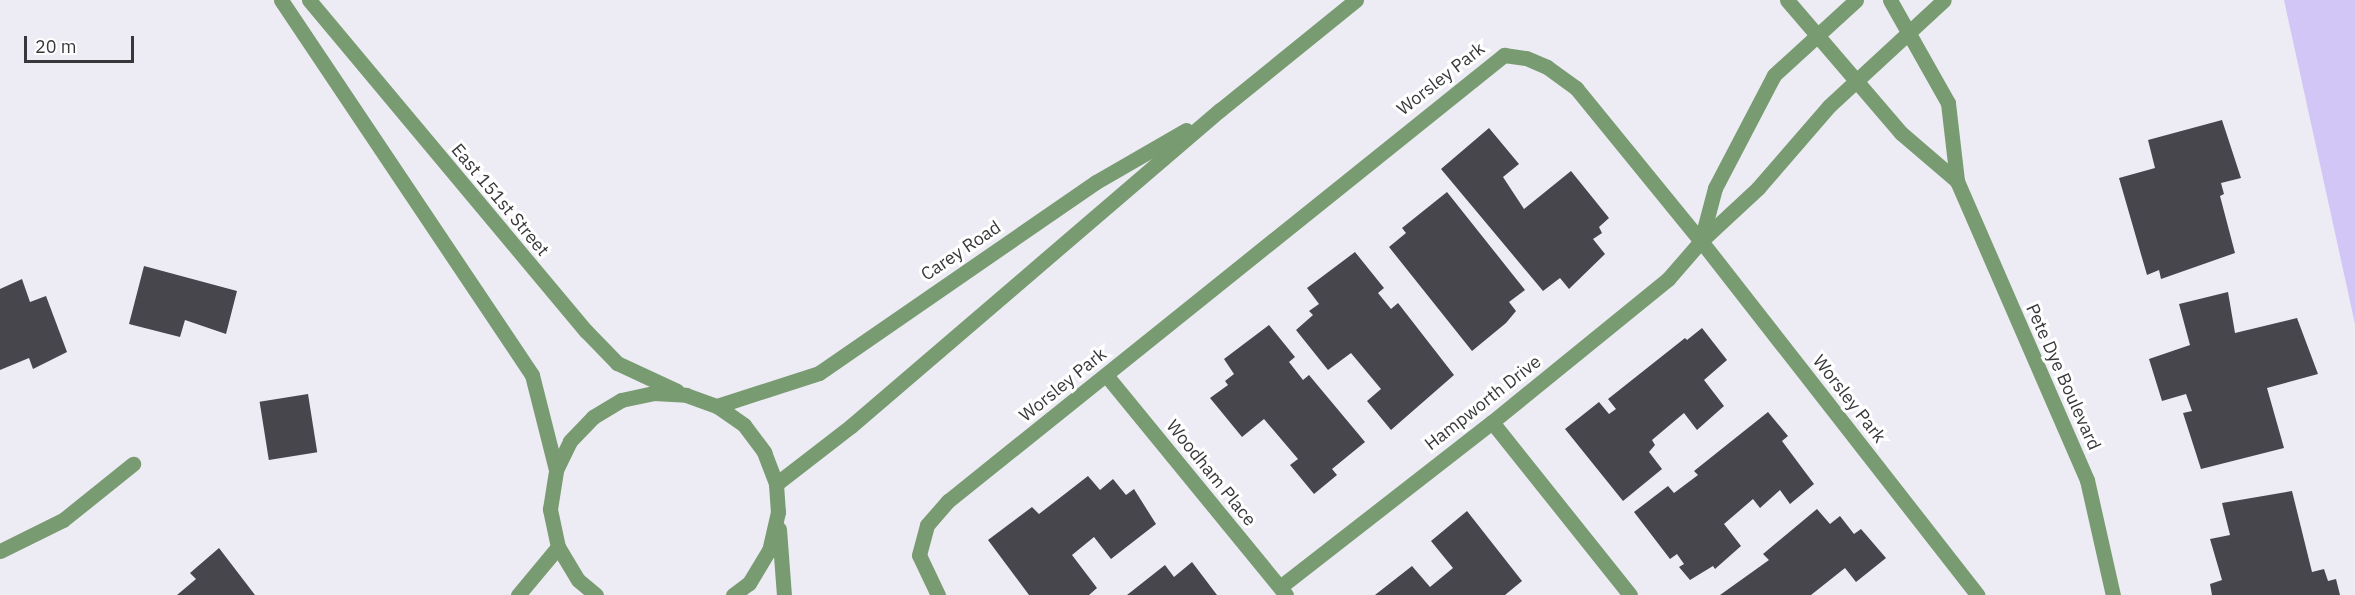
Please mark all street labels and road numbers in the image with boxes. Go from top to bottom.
street label: Worsley Park [1393,38,1489,120]
street label: East 151st Street [447,139,553,261]
street label: Carey Road [917,216,1005,286]
street label: Pete Dye Boulevard [2021,301,2105,453]
street label: Worsley Park [1015,343,1111,427]
street label: Hampworth Drive [1421,351,1545,455]
street label: Worsley Park [1808,351,1890,447]
street label: Woodham Place [1162,416,1260,530]

